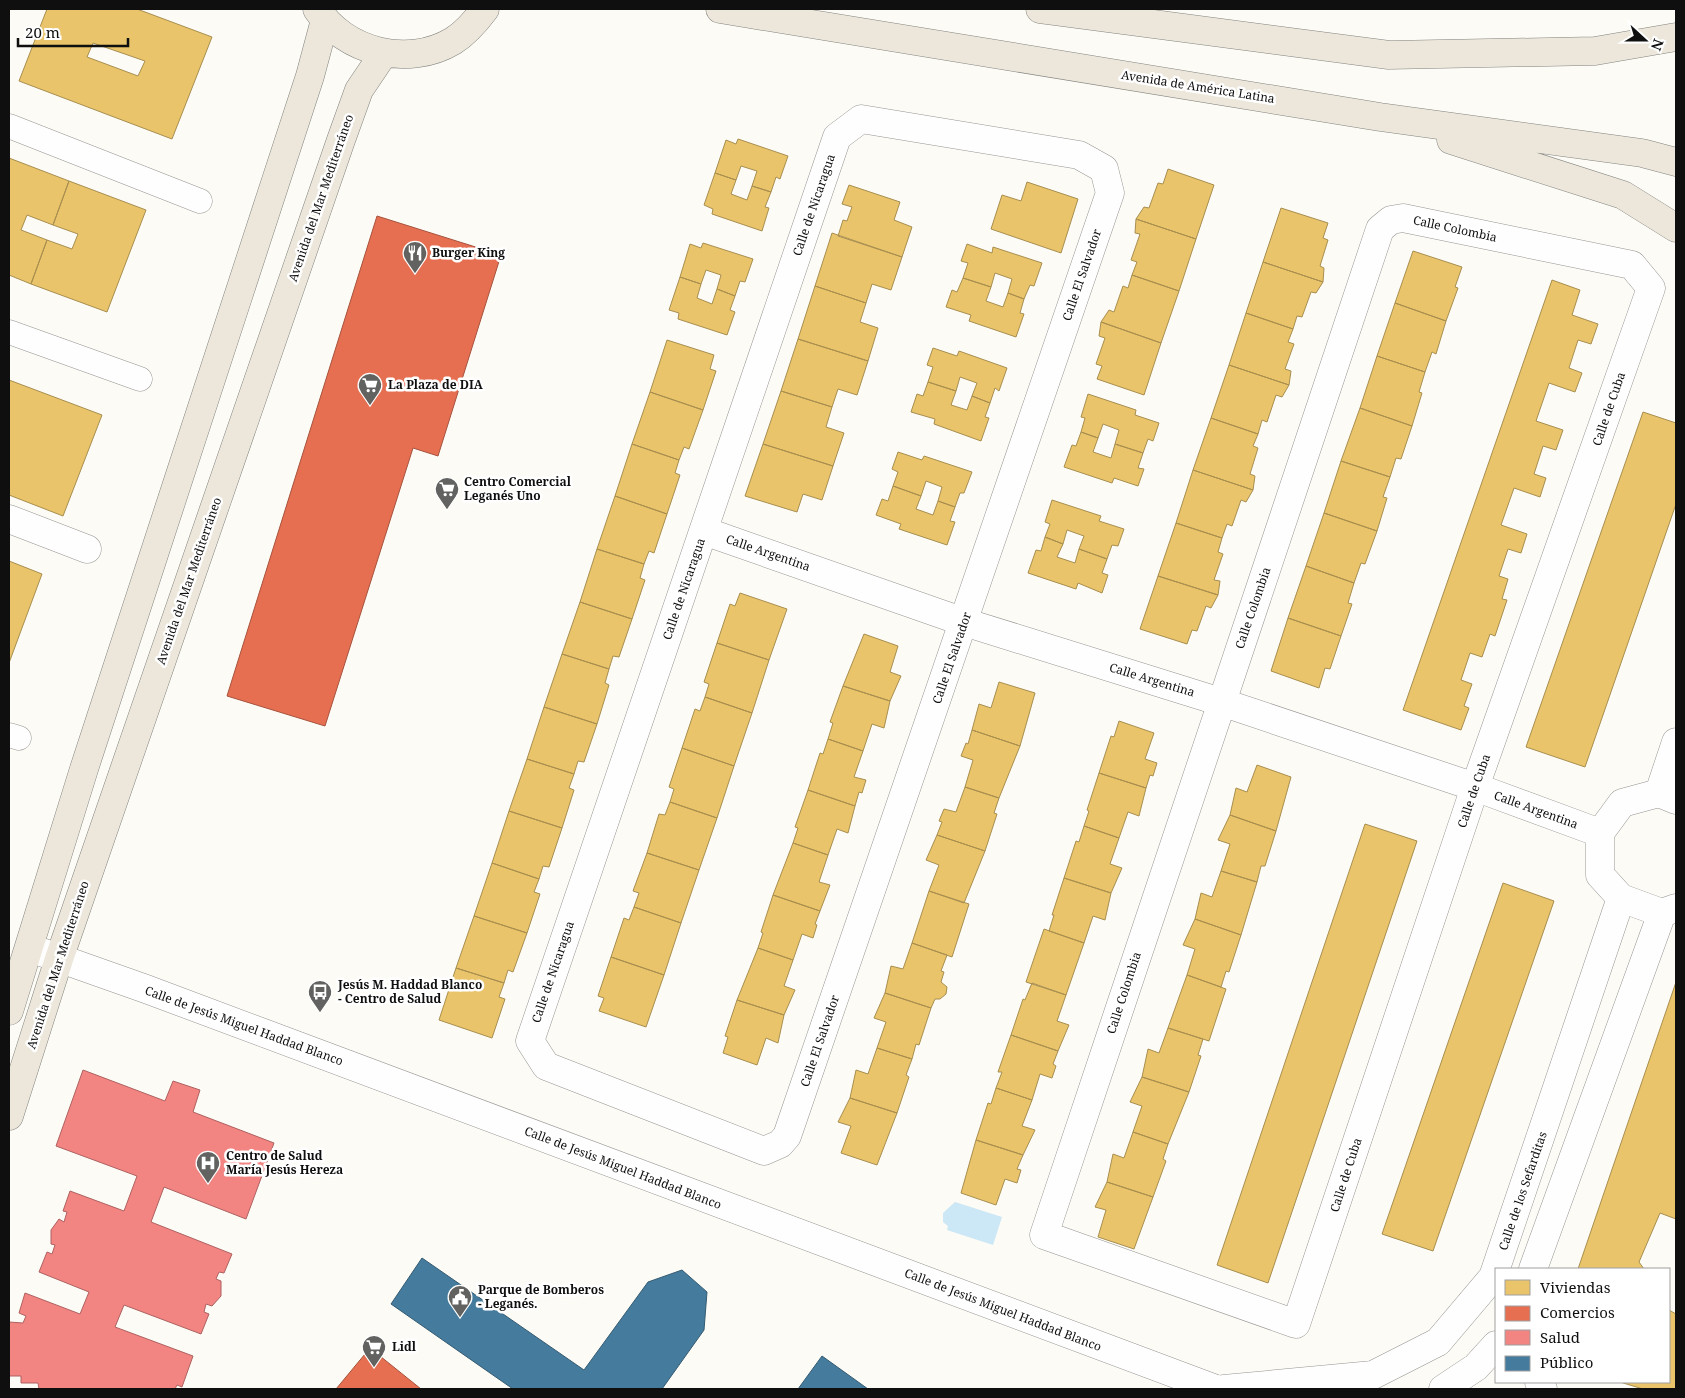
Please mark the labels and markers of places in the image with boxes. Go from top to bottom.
restaurant icon: Burger King [402,240,428,274]
place label: Burger King [432,244,505,261]
supermarket icon: La Plaza de DIA [357,372,383,406]
place label: La Plaza de DIA [388,376,484,393]
place label: Centro Comercial Leganés Uno [464,473,572,504]
supermarket icon: Centro Comercial Leganés Uno [434,476,460,510]
place label: Jesús M. Haddad Blanco - Centro de Salud [337,976,482,1007]
bus stop icon: Jesús M. Haddad Blanco - Centro de Salud [307,979,333,1013]
place label: Centro de Salud María Jesús Hereza [226,1147,343,1178]
hospital icon: Centro de Salud María Jesús Hereza [195,1150,221,1184]
place label: Parque de Bomberos - Leganés. [478,1281,604,1312]
public building icon: Parque de Bomberos - Leganés. [447,1284,473,1318]
supermarket icon: Lidl [361,1334,387,1368]
place label: Lidl [392,1338,417,1355]

